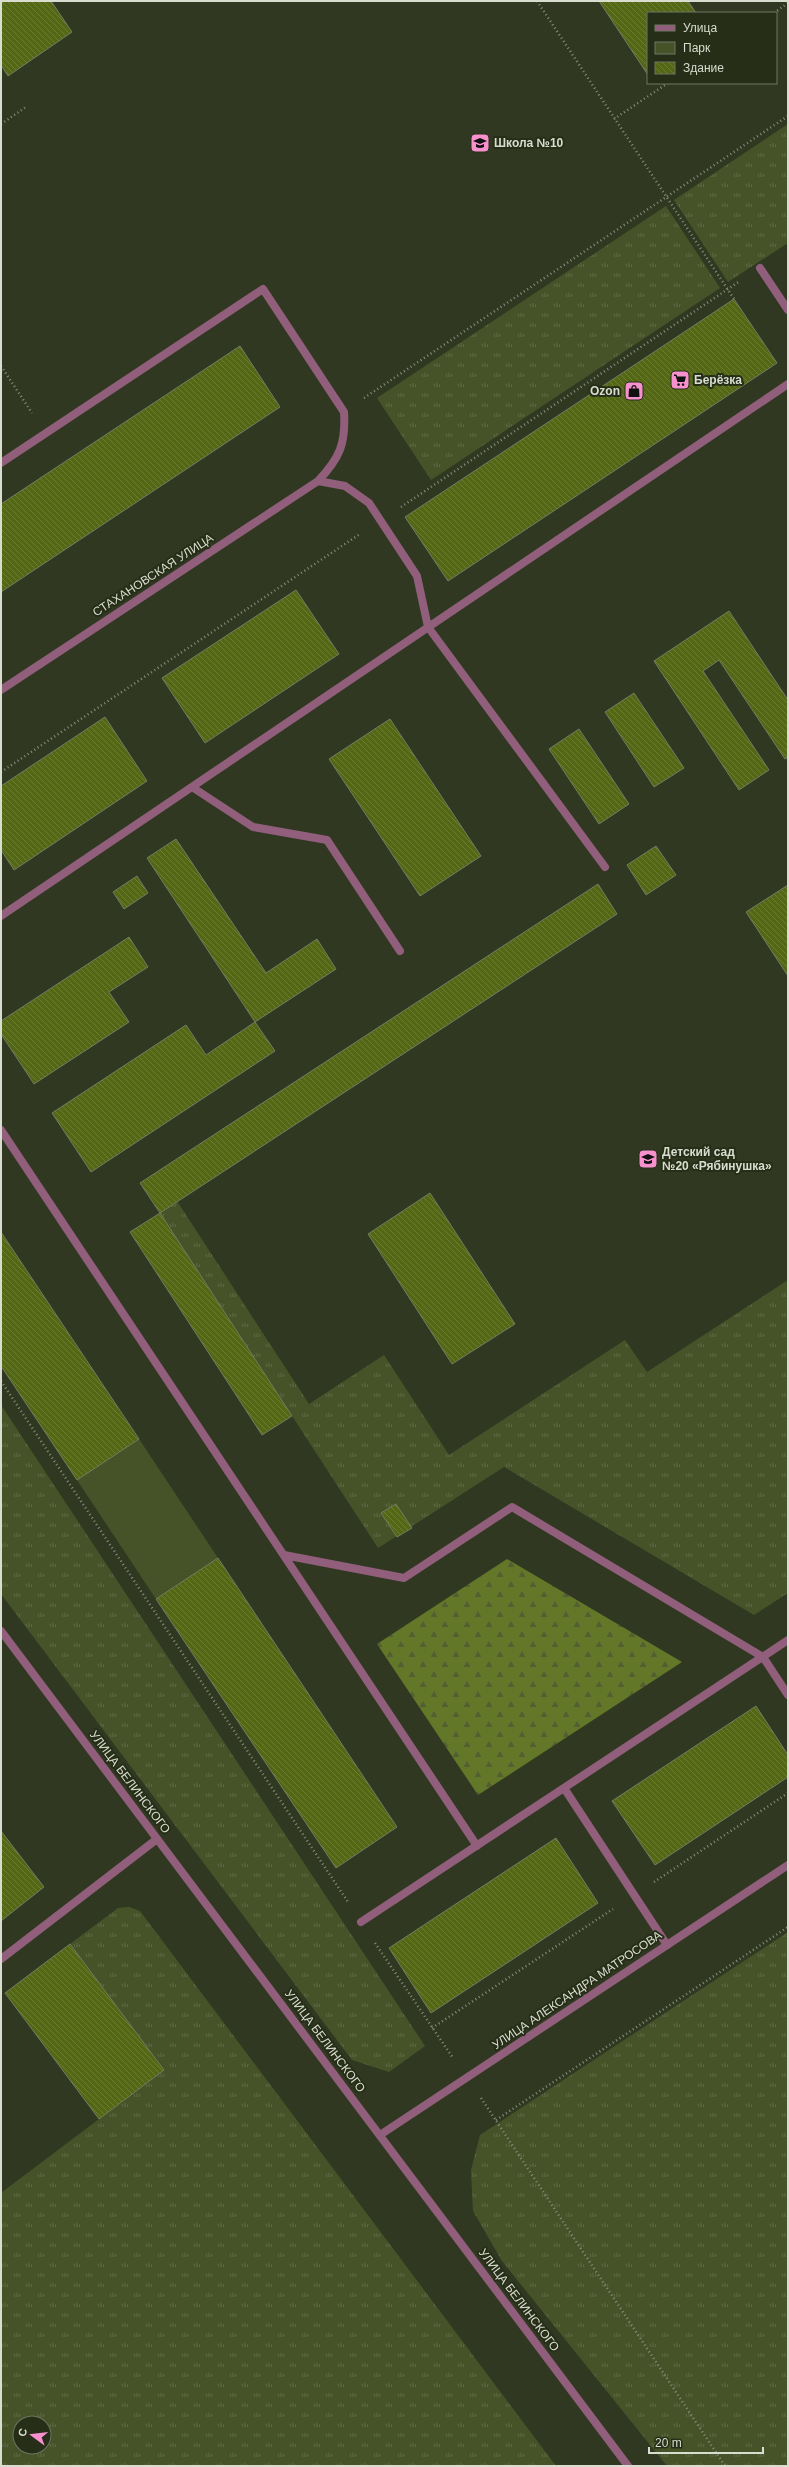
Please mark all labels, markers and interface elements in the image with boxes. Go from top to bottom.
legend [647,12,777,84]
text: Улица [683,21,717,35]
text: Парк [683,41,711,55]
text: Здание [683,61,724,75]
school or university icon: Школа №10 [469,132,491,154]
place label: Школа №10 [494,136,564,150]
supermarket icon: Берёзка [669,369,691,391]
place label: Берёзка [694,373,742,387]
shop icon: Ozon [623,380,645,402]
place label: Ozon [590,384,620,398]
street label: СТАХАНОВСКАЯ УЛИЦА [90,531,216,619]
place label: Детский сад №20 «Рябинушка» [662,1145,772,1173]
school or university icon: Детский сад №20 «Рябинушка» [637,1148,659,1170]
street label: УЛИЦА БЕЛИНСКОГО [87,1728,173,1836]
street label: УЛИЦА АЛЕКСАНДРА МАТРОСОВА [490,1928,664,2052]
street label: УЛИЦА БЕЛИНСКОГО [282,1987,368,2095]
street label: УЛИЦА БЕЛИНСКОГО [476,2246,562,2354]
north arrow [12,2415,52,2455]
text: С [16,2427,29,2438]
scale bar [649,2429,763,2455]
text: 20 m [655,2436,682,2450]

